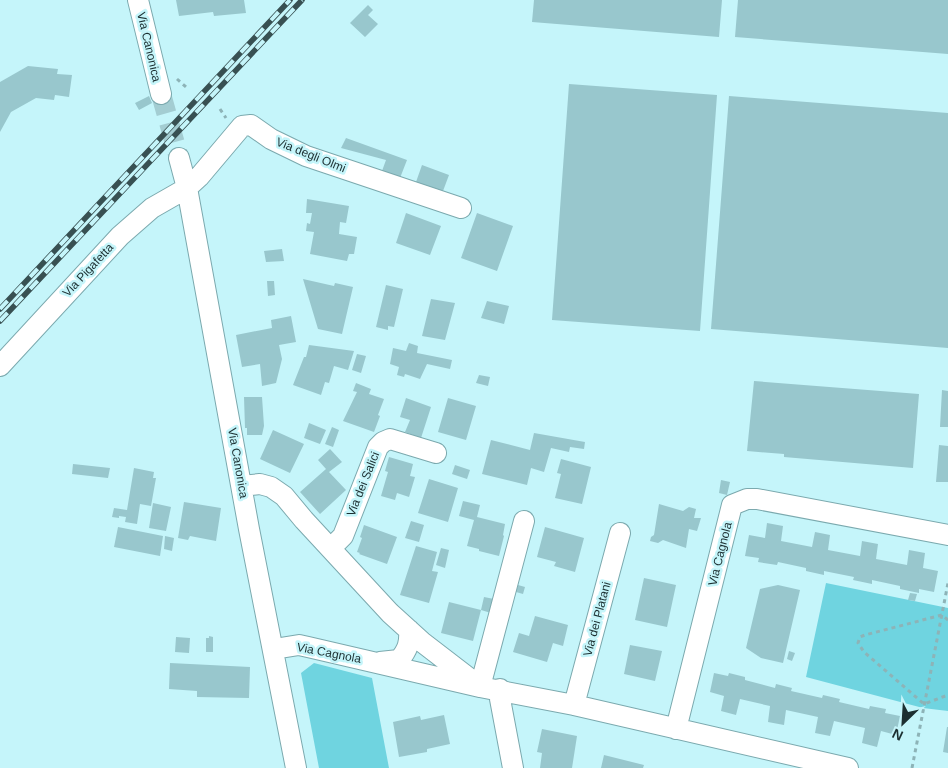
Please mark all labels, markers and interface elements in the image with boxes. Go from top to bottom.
street label: Via Canonica [134,11,164,84]
street label: Via degli Olmi [274,135,348,175]
street label: Via Pigafetta [60,240,116,300]
street label: Via Canonica [225,427,251,500]
street label: Via dei Salici [344,450,382,518]
street label: Via Cagnola [705,520,735,587]
street label: Via dei Platani [580,580,614,658]
street label: Via Cagnola [296,640,363,666]
north arrow [878,698,928,748]
text: N [890,725,905,744]

